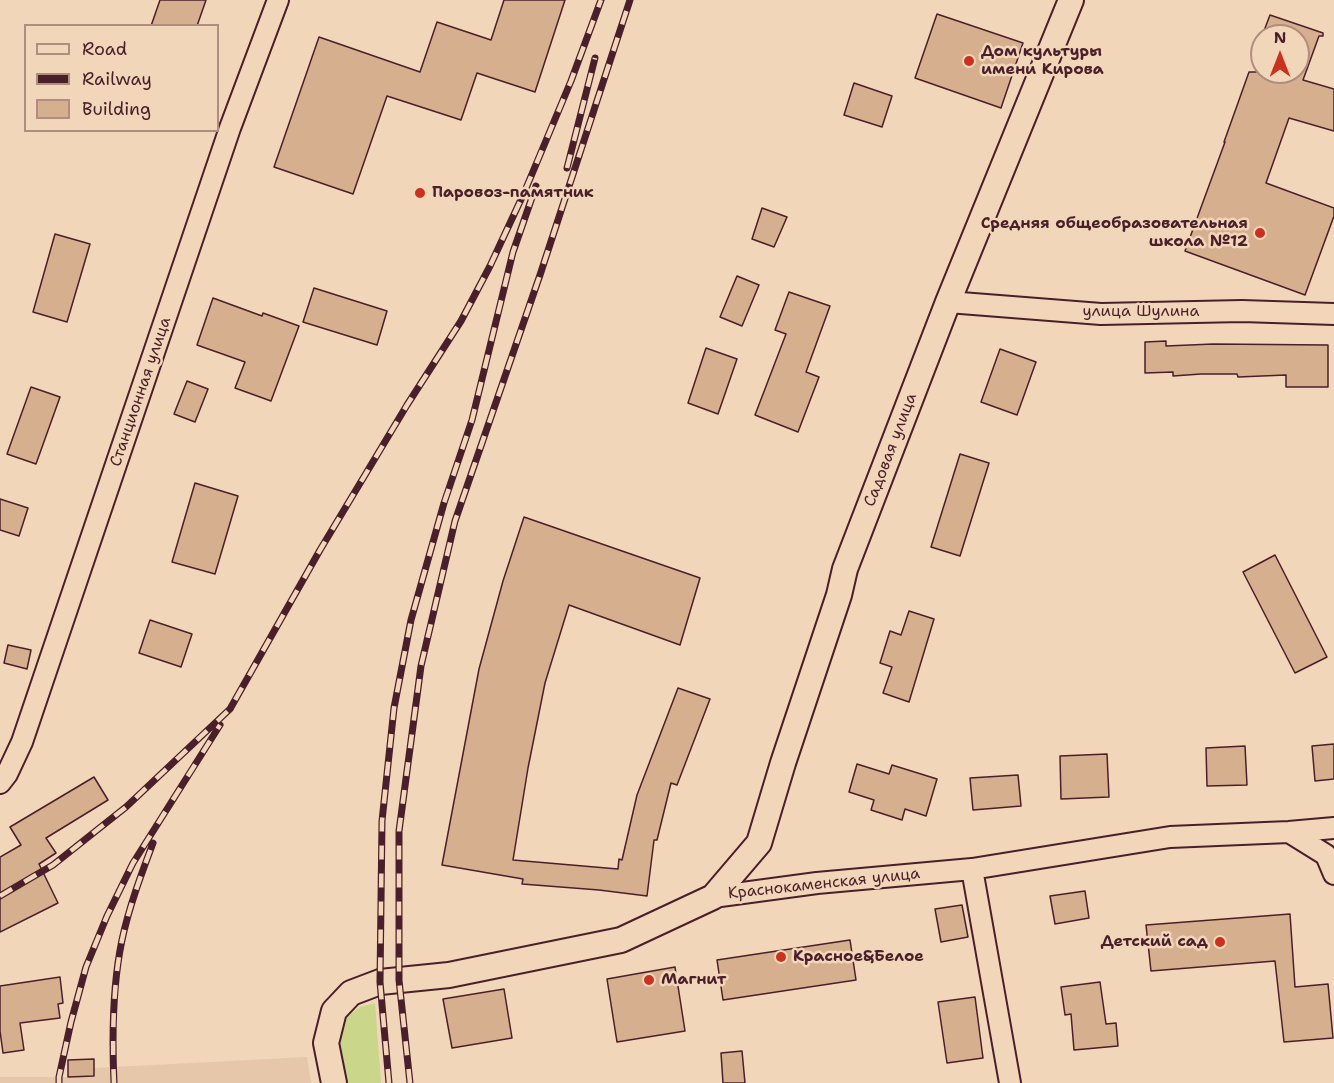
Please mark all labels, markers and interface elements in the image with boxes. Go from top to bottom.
legend [24,24,219,132]
north arrow [1250,24,1310,84]
text: N [1274,27,1286,48]
text: Road [82,37,127,61]
place label: Дом культуры имени Кирова [981,42,1104,80]
marker: Дом культуры имени Кирова [962,54,976,68]
text: Railway [82,67,152,91]
text: Building [82,97,151,121]
place label: Паровоз-памятник [432,183,594,203]
marker: Паровоз-памятник [413,186,427,200]
place label: Средняя общеобразовательная школа №12 [981,214,1248,252]
marker: Средняя общеобразовательная школа №12 [1253,226,1267,240]
street label: улица Шулина [1083,302,1199,322]
street label: Станционная улица [106,315,176,469]
street label: Садовая улица [860,390,922,510]
street label: Краснокаменская улица [727,864,921,904]
place label: Детский сад [1101,932,1208,952]
marker: Детский сад [1213,935,1227,949]
place label: Красное&Белое [793,947,924,967]
marker: Красное&Белое [774,950,788,964]
place label: Магнит [661,970,726,990]
marker: Магнит [642,973,656,987]

